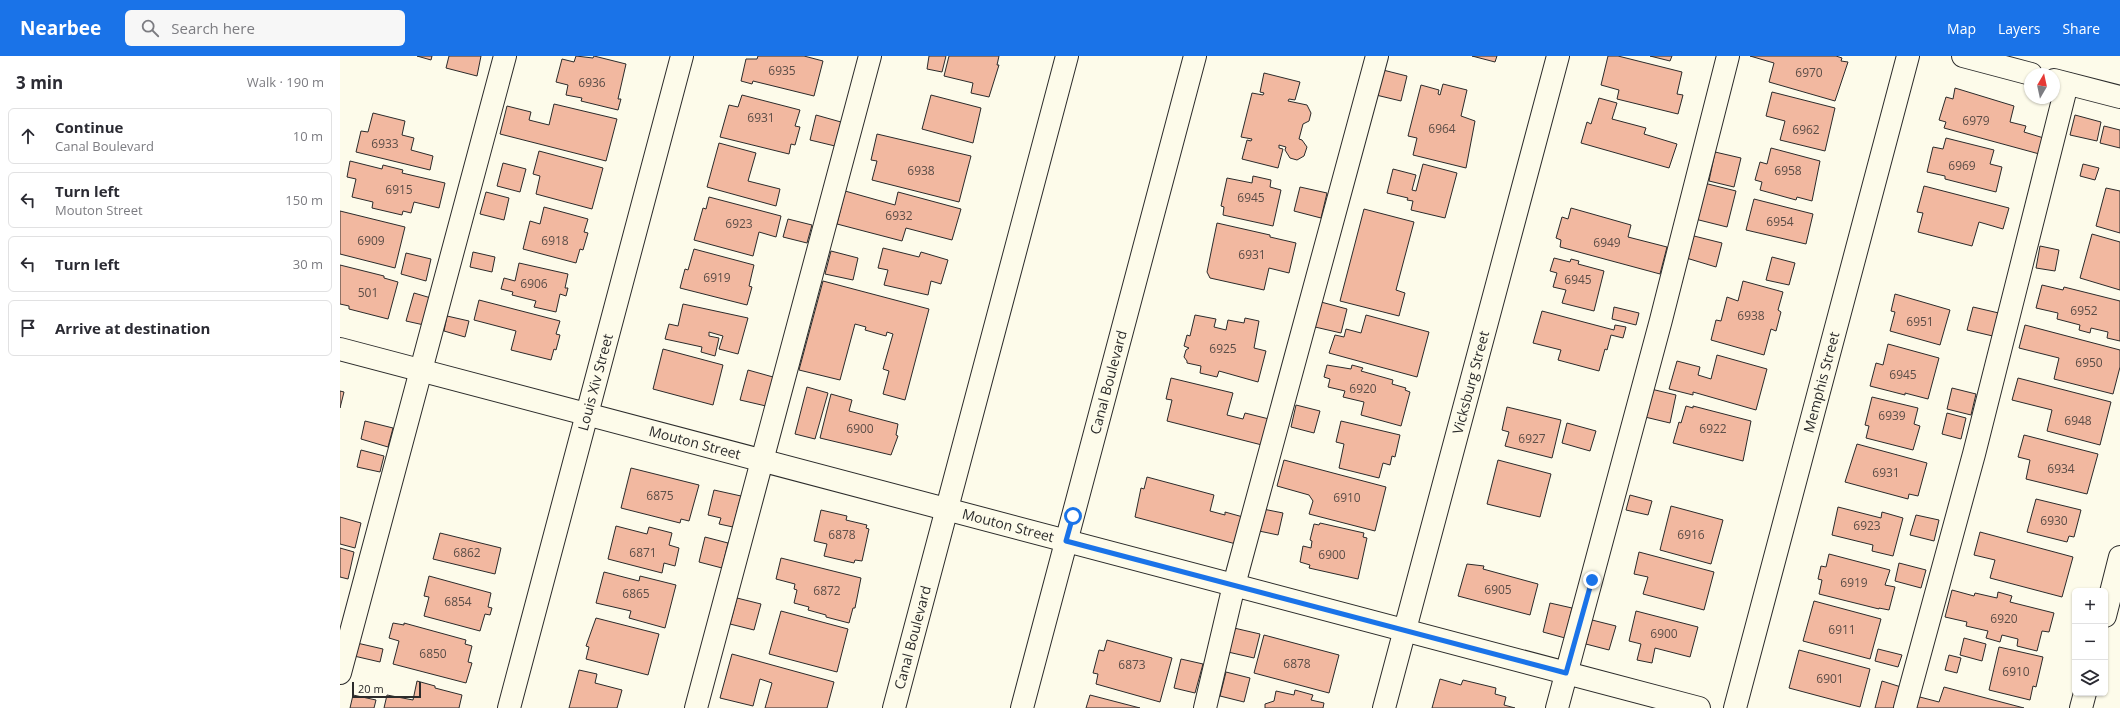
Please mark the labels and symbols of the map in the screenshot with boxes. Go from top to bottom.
house number: 6935 [768,62,796,79]
house number: 6970 [1795,64,1823,81]
north arrow [2024,68,2060,104]
house number: 6936 [578,74,606,91]
house number: 6931 [747,109,775,126]
house number: 6979 [1962,112,1990,129]
house number: 6964 [1428,120,1456,137]
house number: 6962 [1792,121,1820,138]
house number: 6933 [371,135,399,152]
house number: 6969 [1948,157,1976,174]
house number: 6938 [907,162,935,179]
house number: 6958 [1774,162,1802,179]
house number: 6915 [385,181,413,198]
house number: 6945 [1237,189,1265,206]
house number: 6932 [885,207,913,224]
house number: 6954 [1766,213,1794,230]
house number: 6923 [725,215,753,232]
house number: 6909 [357,232,385,249]
house number: 6918 [541,232,569,249]
house number: 6949 [1593,234,1621,251]
house number: 6931 [1238,246,1266,263]
house number: 6919 [703,269,731,286]
house number: 6945 [1564,271,1592,288]
house number: 6906 [520,275,548,292]
house number: 501 [358,284,378,301]
house number: 6952 [2070,302,2098,319]
house number: 6938 [1737,307,1765,324]
house number: 6951 [1906,313,1934,330]
street label: Canal Boulevard [1085,328,1131,436]
street label: Vicksburg Street [1448,329,1493,436]
street label: Memphis Street [1798,330,1843,435]
street label: Louis Xiv Street [573,332,617,433]
house number: 6925 [1209,340,1237,357]
house number: 6950 [2075,354,2103,371]
house number: 6945 [1889,366,1917,383]
house number: 6920 [1349,380,1377,397]
house number: 6939 [1878,407,1906,424]
house number: 6948 [2064,412,2092,429]
house number: 6900 [846,420,874,437]
house number: 6922 [1699,420,1727,437]
street label: Mouton Street [647,421,743,463]
house number: 6927 [1518,430,1546,447]
house number: 6934 [2047,460,2075,477]
house number: 6931 [1872,464,1900,481]
house number: 6875 [646,487,674,504]
house number: 6910 [1333,489,1361,506]
street label: Mouton Street [960,504,1056,546]
route start [1064,507,1082,525]
house number: 6930 [2040,512,2068,529]
house number: 6923 [1853,517,1881,534]
house number: 6878 [828,526,856,543]
house number: 6916 [1677,526,1705,543]
house number: 6862 [453,544,481,561]
house number: 6871 [629,544,657,561]
house number: 6900 [1318,546,1346,563]
route end [1583,571,1601,589]
house number: 6919 [1840,574,1868,591]
house number: 6905 [1484,581,1512,598]
house number: 6872 [813,582,841,599]
street label: Canal Boulevard [889,583,935,691]
house number: 6865 [622,585,650,602]
house number: 6854 [444,593,472,610]
house number: 6920 [1990,610,2018,627]
house number: 6911 [1828,621,1856,638]
house number: 6900 [1650,625,1678,642]
house number: 6850 [419,645,447,662]
house number: 6878 [1283,655,1311,672]
house number: 6873 [1118,656,1146,673]
house number: 6910 [2002,663,2030,680]
house number: 6901 [1816,670,1844,687]
scale bar [352,680,421,699]

